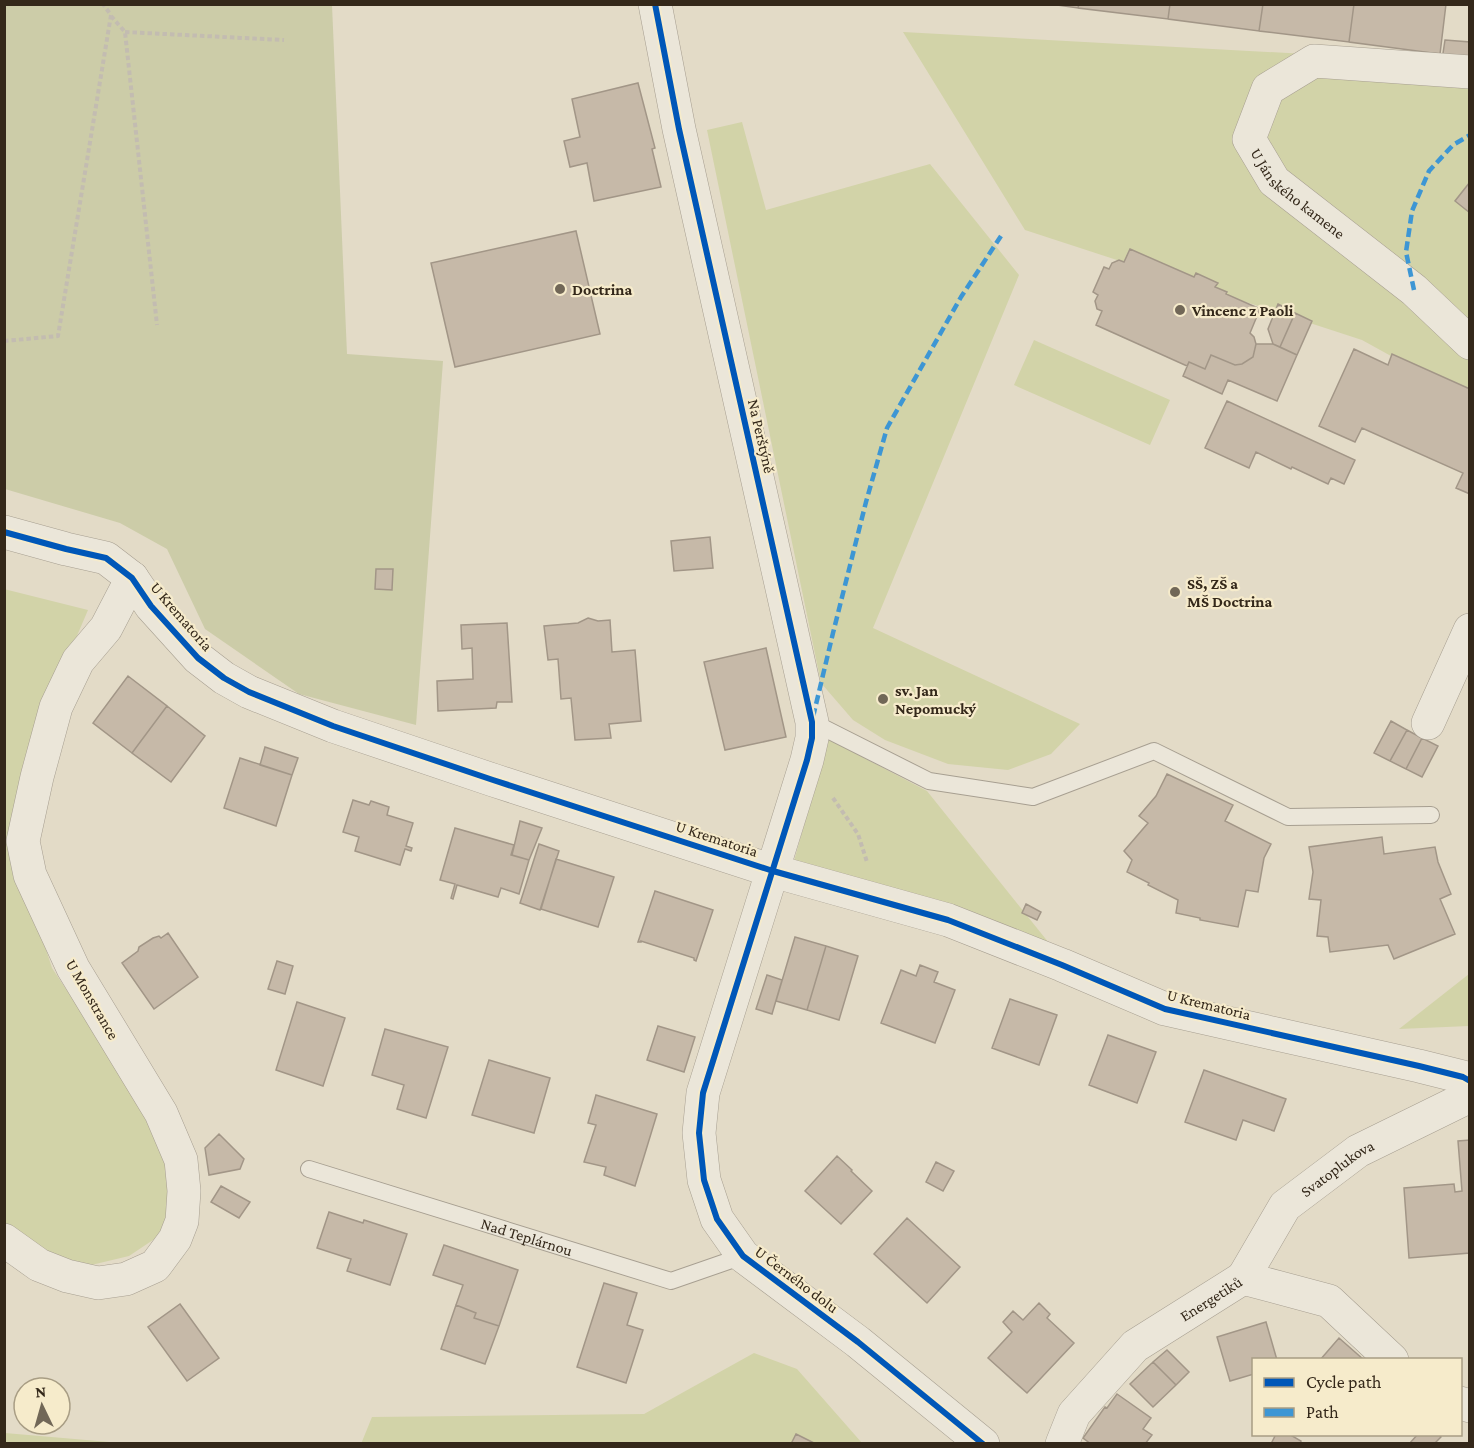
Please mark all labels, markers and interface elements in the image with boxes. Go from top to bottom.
street label: U Jánského kamene [1247,145,1348,242]
place label: Doctrina [572,281,633,298]
marker: Doctrina [553,282,567,296]
place label: Vincenc z Paoli [1191,302,1294,319]
marker: Vincenc z Paoli [1173,303,1187,317]
street label: Na Perštýně [744,397,778,475]
place label: SŠ, ZŠ a MŠ Doctrina [1187,575,1273,610]
street label: U Krematoria [147,578,217,655]
marker: SŠ, ZŠ a MŠ Doctrina [1168,585,1182,599]
place label: sv. Jan Nepomucký [895,682,976,717]
marker: sv. Jan Nepomucký [876,692,890,706]
street label: U Krematoria [674,817,761,860]
street label: U Monstrance [63,956,122,1042]
street label: U Krematoria [1165,986,1253,1023]
street label: Svatoplukova [1297,1136,1377,1200]
street label: Nad Teplárnou [479,1215,575,1259]
street label: U Černého dolu [752,1243,842,1316]
street label: Energetiků [1177,1273,1245,1325]
legend [1252,1358,1462,1436]
text: Cycle path [1306,1372,1382,1392]
north arrow [12,1376,72,1436]
text: N [35,1383,47,1400]
text: Path [1306,1402,1339,1422]

